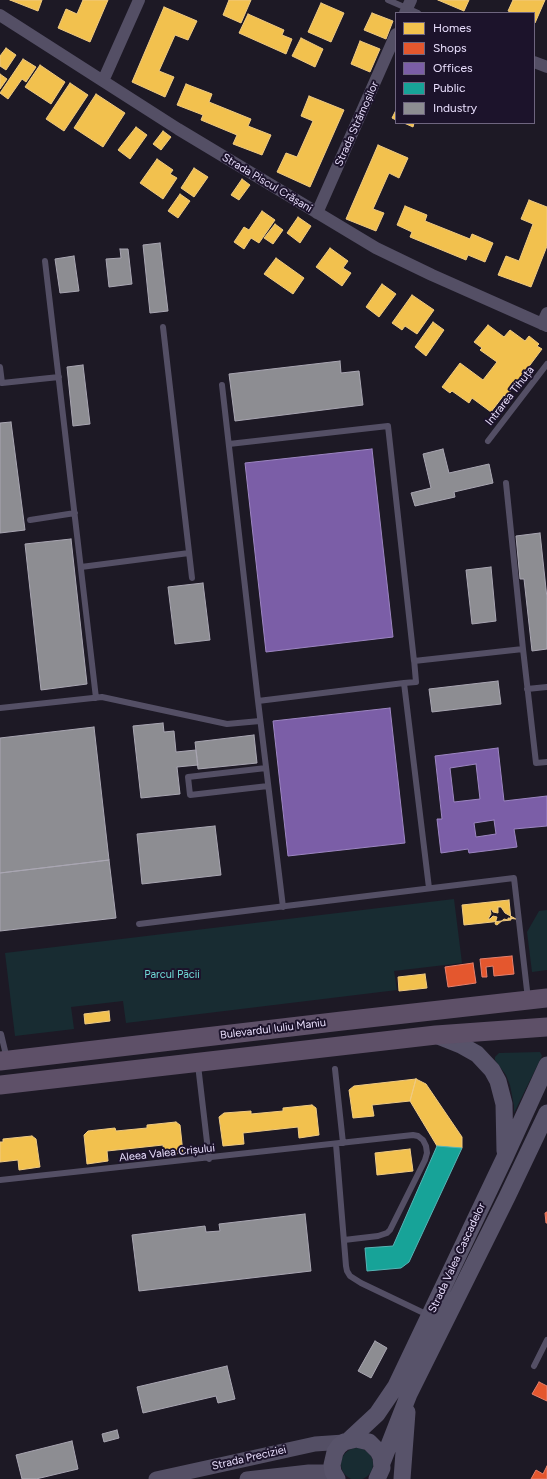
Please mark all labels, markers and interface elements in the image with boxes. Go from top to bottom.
legend [395,12,535,124]
text: Homes [433,21,471,35]
text: Shops [433,41,467,55]
text: Offices [433,61,473,75]
street label: Strada Strămoșilor [332,80,382,168]
text: Public [433,81,466,95]
text: Industry [433,101,477,115]
street label: Strada Piscul Crășani [219,151,315,215]
street label: Intrarea Tihuța [483,364,537,428]
park label: Parcul Păcii [144,968,200,982]
street label: Bulevardul Iuliu Maniu [219,1016,327,1042]
street label: Aleea Valea Crișului [118,1141,216,1165]
street label: Strada Valea Cascadelor [426,1201,488,1315]
street label: Strada Preciziei [210,1443,288,1473]

